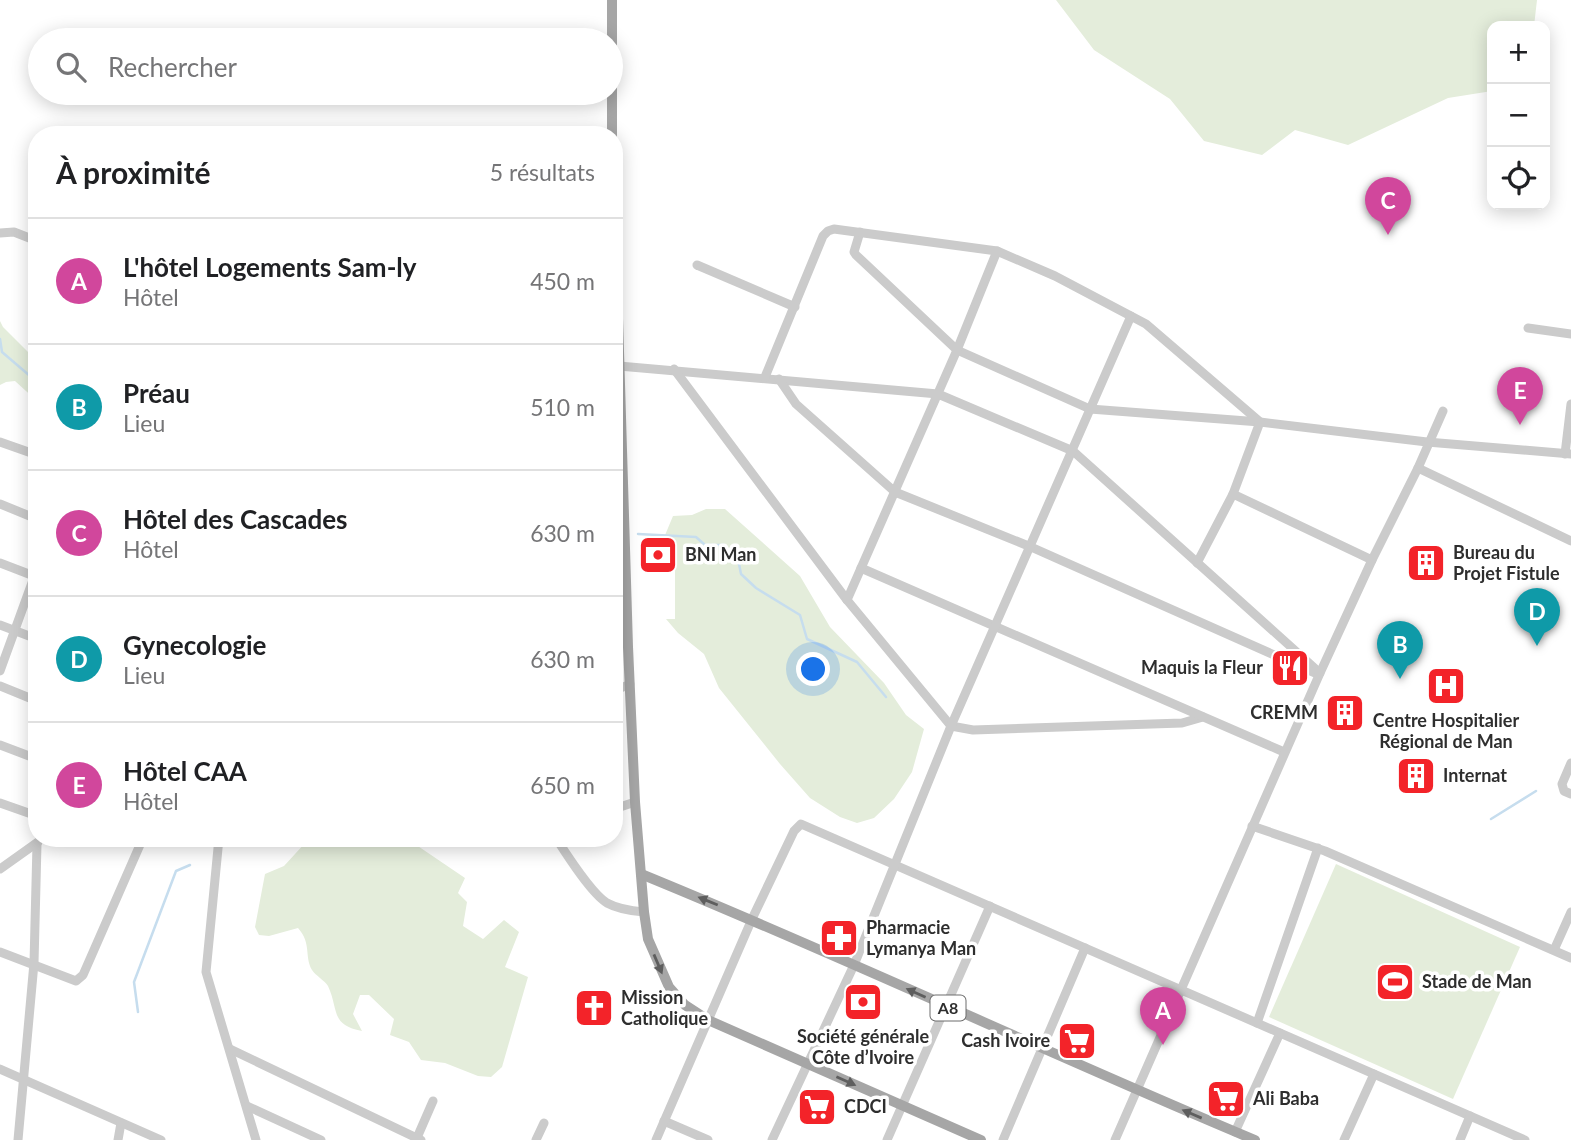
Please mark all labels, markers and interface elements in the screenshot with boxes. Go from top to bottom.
map controls [1487,21,1550,210]
button: + [1487,21,1550,84]
search box [28,28,623,105]
icon: search [52,48,90,86]
text: Rechercher [108,51,237,83]
button: − [1487,84,1550,147]
button: locate [1487,147,1550,210]
text: À proximité [56,154,211,190]
text: 5 résultats [490,158,595,186]
pin: C [1365,177,1411,235]
text: L'hôtel Logements Sam-ly [123,251,417,283]
text: A [71,267,87,295]
text: 450 m [530,267,595,295]
text: Hôtel [123,283,179,311]
pin: E [1497,367,1543,425]
text: Préau [123,377,190,409]
text: B [71,393,87,421]
text: 510 m [530,393,595,421]
text: Lieu [123,409,165,437]
text: Hôtel des Cascades [123,503,348,535]
text: C [71,519,87,547]
text: 630 m [530,519,595,547]
bank icon: BNI Man [637,534,679,576]
text: Hôtel [123,535,179,563]
place label: Bureau du Projet Fistule [1453,541,1560,584]
building icon: Bureau du Projet Fistule [1405,542,1447,584]
place label: BNI Man [685,543,757,565]
pin: D [1514,588,1560,646]
pin: B [1377,621,1423,679]
text: Gynecologie [123,629,266,661]
text: D [70,645,88,673]
text: 630 m [530,645,595,673]
restaurant icon: Maquis la Fleur [1269,647,1311,689]
your location [796,652,830,686]
place label: Maquis la Fleur [1141,656,1263,678]
text: Lieu [123,661,165,689]
hospital icon: Centre Hospitalier Régional de Man [1425,665,1467,707]
building icon: CREMM [1324,692,1366,734]
place label: CREMM [1250,701,1318,723]
place label: Centre Hospitalier Régional de Man [1373,709,1519,752]
text: Hôtel CAA [123,755,247,787]
building icon: Internat [1395,755,1437,797]
place label: Internat [1443,764,1507,786]
text: E [72,771,86,799]
text: 650 m [530,771,595,799]
text: Hôtel [123,787,179,815]
one-way arrow [698,896,719,907]
place label: Pharmacie Lymanya Man [866,916,976,959]
pharmacy icon: Pharmacie Lymanya Man [818,917,860,959]
one-way arrow [653,954,664,975]
sports icon: Stade de Man [1374,961,1416,1003]
place label: Stade de Man [1422,970,1532,992]
bank icon: Société générale Côte d’Ivoire [842,981,884,1023]
place label: Mission Catholique [621,986,709,1029]
church icon: Mission Catholique [573,987,615,1029]
pin: A [1140,987,1186,1045]
one-way arrow [906,988,926,999]
road number: A8 [930,996,965,1020]
supermarket icon: Cash Ivoire [1056,1020,1098,1062]
place label: Société générale Côte d’Ivoire [797,1025,929,1068]
place label: Cash Ivoire [961,1029,1050,1051]
one-way arrow [835,1076,856,1087]
supermarket icon: Ali Baba [1205,1078,1247,1120]
supermarket icon: CDCI [796,1086,838,1128]
place label: Ali Baba [1252,1087,1319,1109]
place label: CDCI [844,1095,887,1117]
one-way arrow [1182,1108,1202,1120]

